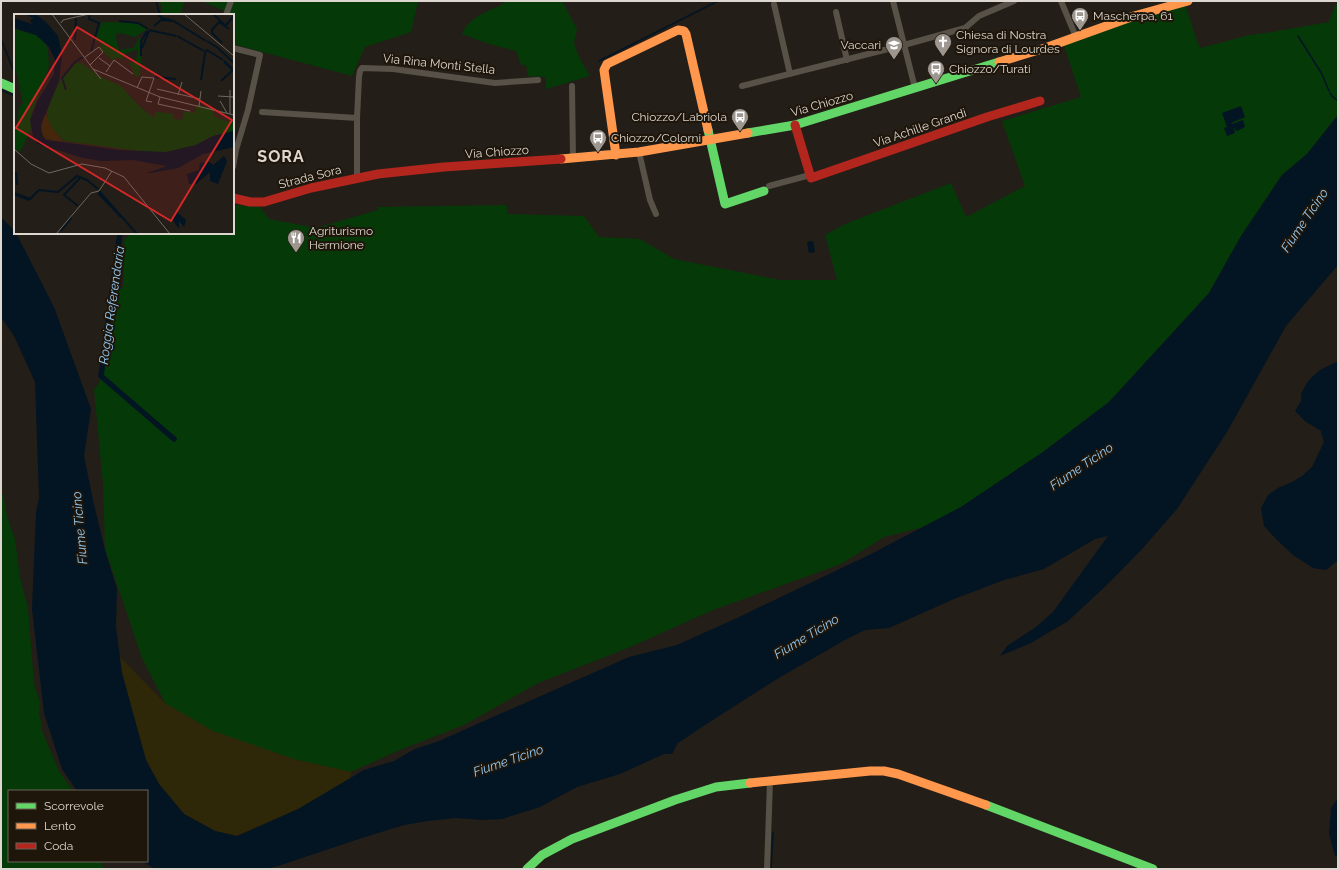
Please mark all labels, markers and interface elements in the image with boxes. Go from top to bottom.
bus stop icon: Mascherpa, 61 [1070,6,1090,31]
place label: Mascherpa, 61 [1093,9,1173,23]
inset map [14,14,234,234]
place label: Chiesa di Nostra Signora di Lourdes [956,28,1060,56]
church icon: Chiesa di Nostra Signora di Lourdes [933,32,953,57]
school or university icon: Vaccari [884,35,904,60]
place label: Vaccari [840,38,881,52]
street label: Via Rina Monti Stella [382,51,496,77]
bus stop icon: Chiozzo/Turati [926,59,946,84]
place label: Chiozzo/Turati [949,62,1031,76]
street label: Via Chiozzo [789,88,855,120]
street label: Via Achille Grandi [872,106,968,150]
bus stop icon: Chiozzo/Labriola [730,107,750,132]
place label: Chiozzo/Labriola [631,110,727,124]
bus stop icon: Chiozzo/Colorni [588,128,608,153]
place label: Chiozzo/Colorni [611,131,701,145]
street label: Via Chiozzo [465,143,529,161]
district label: SORA [257,147,305,166]
street label: Strada Sora [277,162,343,192]
water label: Fiume Ticino [1278,186,1331,255]
place label: Agriturismo Hermione [309,224,373,252]
restaurant icon: Agriturismo Hermione [286,228,306,253]
water label: Roggia Referendaria [96,245,127,365]
water label: Fiume Ticino [1047,440,1116,493]
water label: Fiume Ticino [69,491,90,565]
water label: Fiume Ticino [771,611,842,662]
water label: Fiume Ticino [471,741,545,780]
legend [8,790,148,862]
text: Scorrevole [44,799,104,813]
text: Lento [44,819,76,833]
text: Coda [44,839,73,853]

